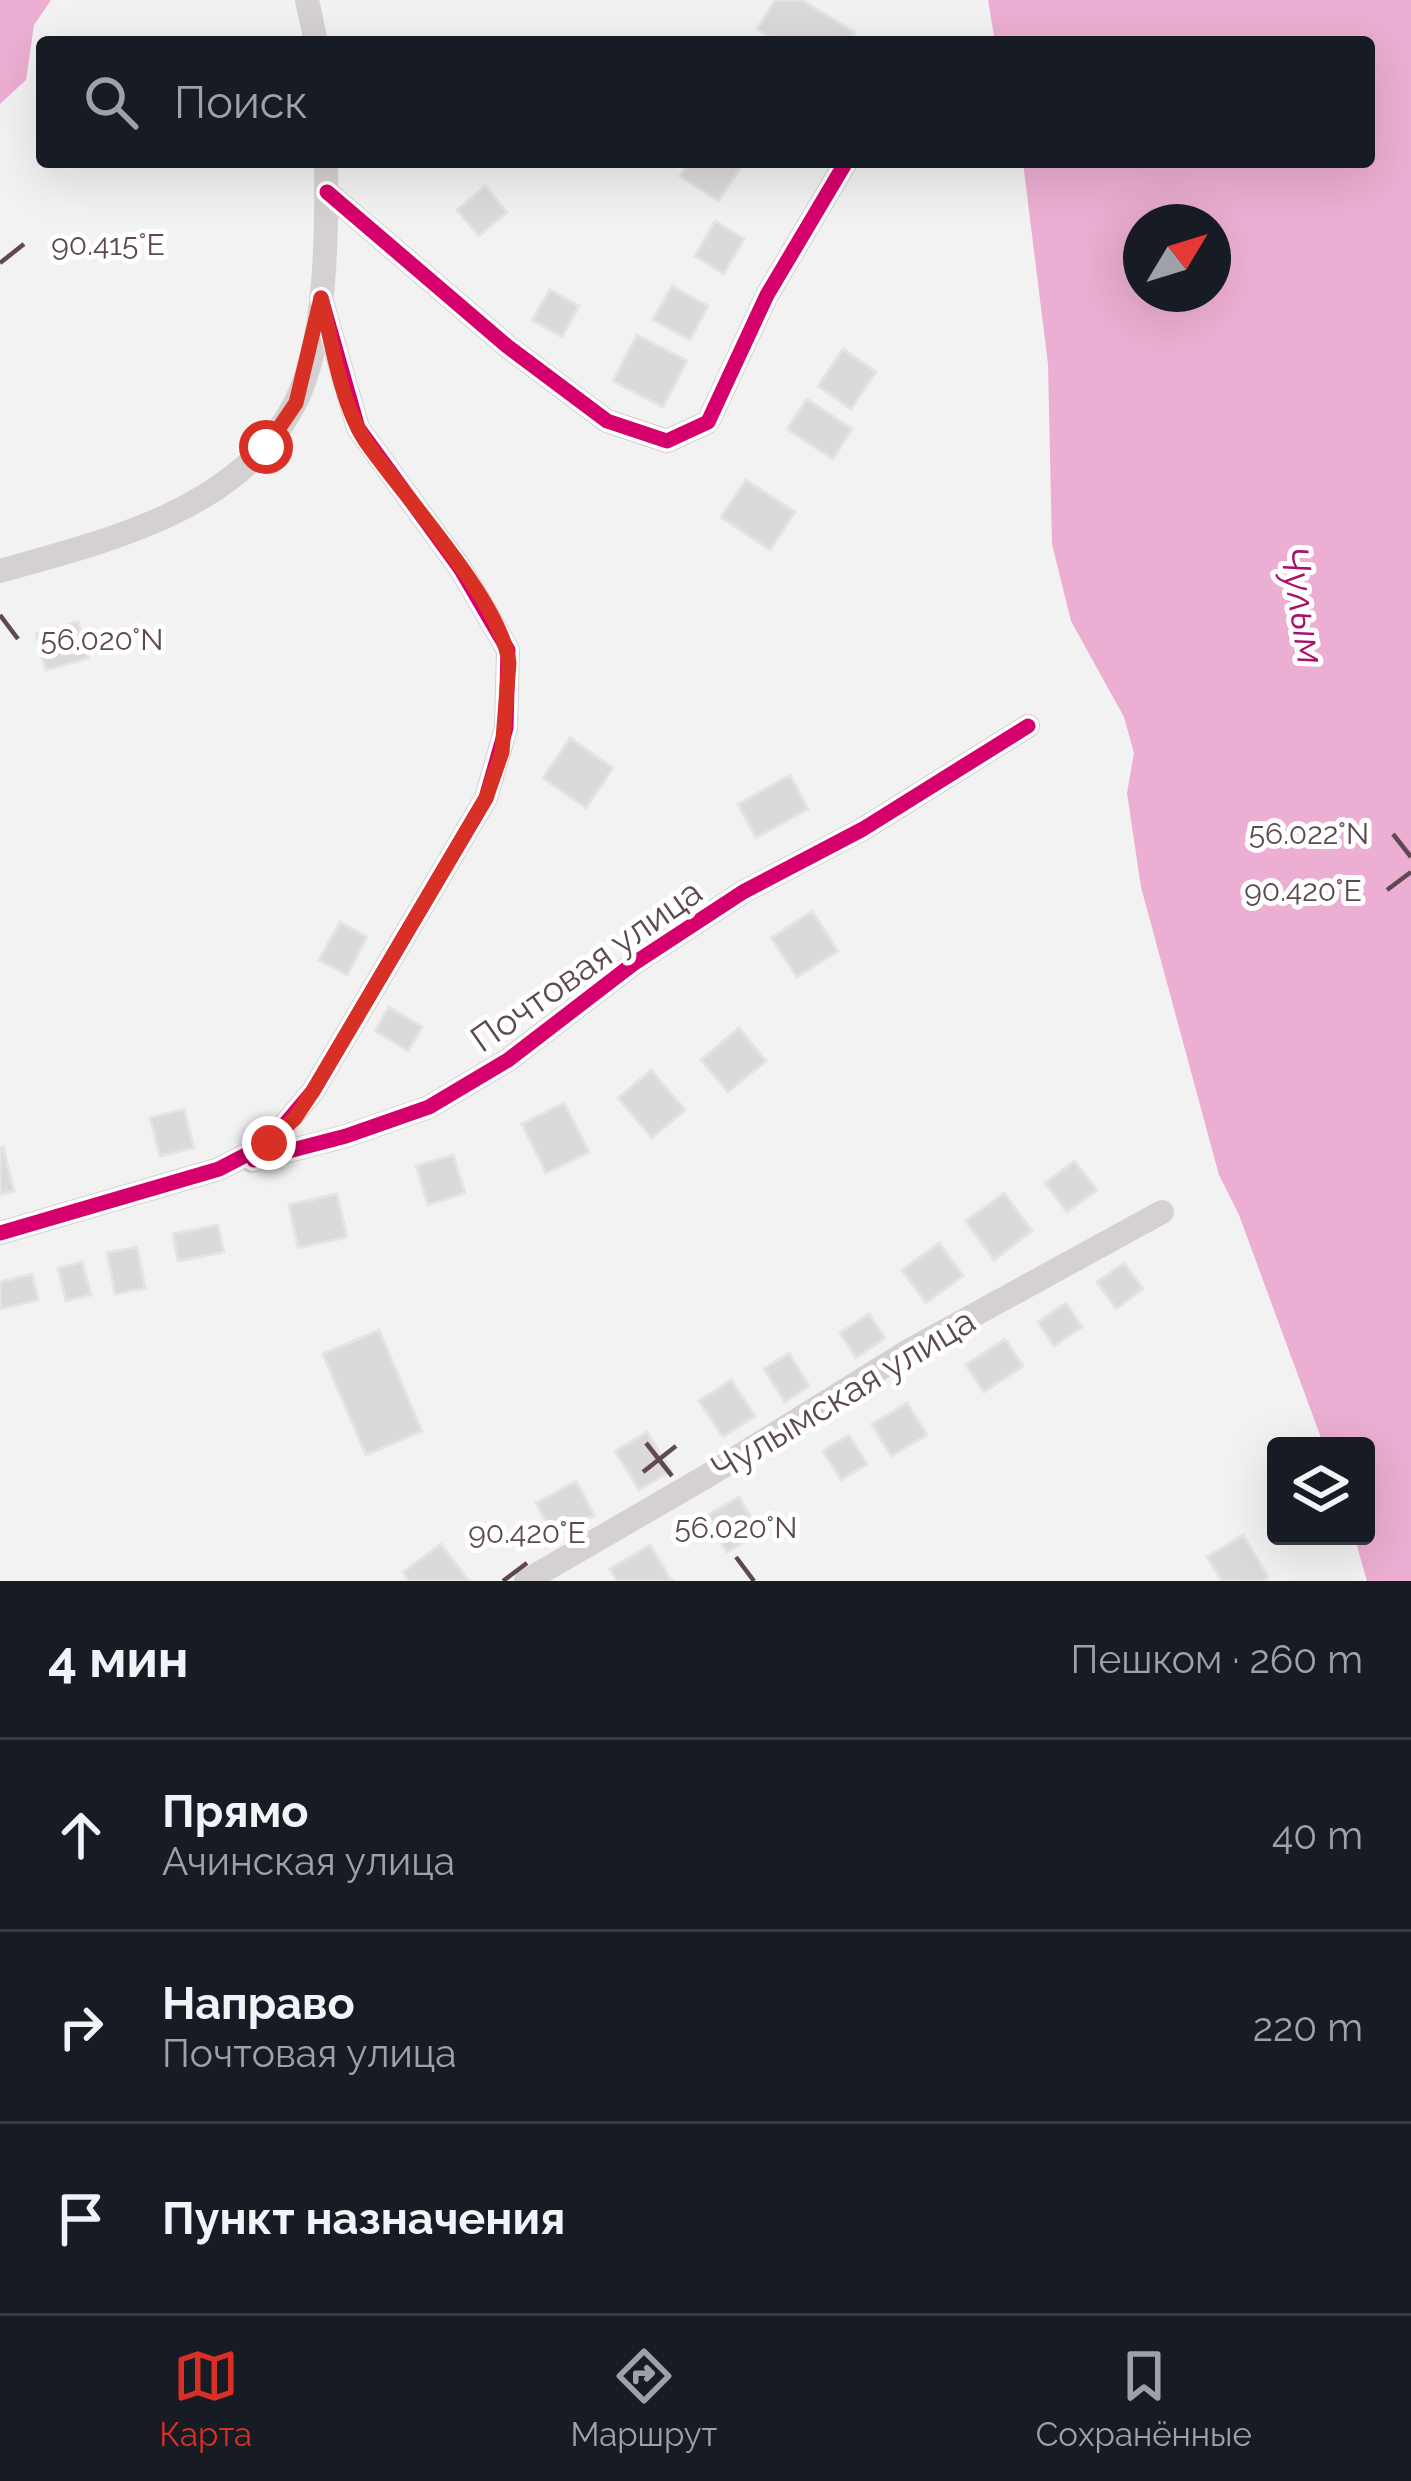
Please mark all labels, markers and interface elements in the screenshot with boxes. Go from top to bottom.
search box [36,36,1375,168]
icon: search [78,69,144,135]
text: Поиск [174,76,308,129]
north arrow [1123,204,1231,312]
text: 90.415°E [51,227,165,262]
route start [239,420,293,474]
water label: Чулым [1271,543,1335,667]
text: 56.020°N [41,622,164,657]
text: 56.022°N [1249,816,1369,851]
street label: Почтовая улица [463,870,709,1060]
text: 90.420°E [1244,873,1362,908]
route end [242,1116,296,1170]
street label: Чулымская улица [704,1299,982,1489]
map controls [1267,1437,1375,1545]
button: layers [1267,1437,1375,1545]
text: 56.020°N [675,1510,798,1545]
text: 90.420°E [468,1515,586,1550]
text: 4 мин [48,1629,189,1689]
text: Пешком · 260 m [1071,1636,1363,1682]
text: Прямо [162,1785,309,1838]
icon: ahead [48,1802,114,1868]
text: 40 m [1272,1812,1363,1858]
text: Ачинская улица [162,1838,455,1884]
text: Направо [162,1977,355,2030]
icon: right [48,1994,114,2060]
text: 220 m [1253,2004,1363,2050]
text: Почтовая улица [162,2030,457,2076]
icon: arrive [48,2186,114,2252]
text: Пункт назначения [162,2192,565,2245]
tab: Карта [159,2343,252,2454]
tab: Маршрут [570,2343,717,2454]
tab: Сохранённые [1036,2343,1252,2454]

